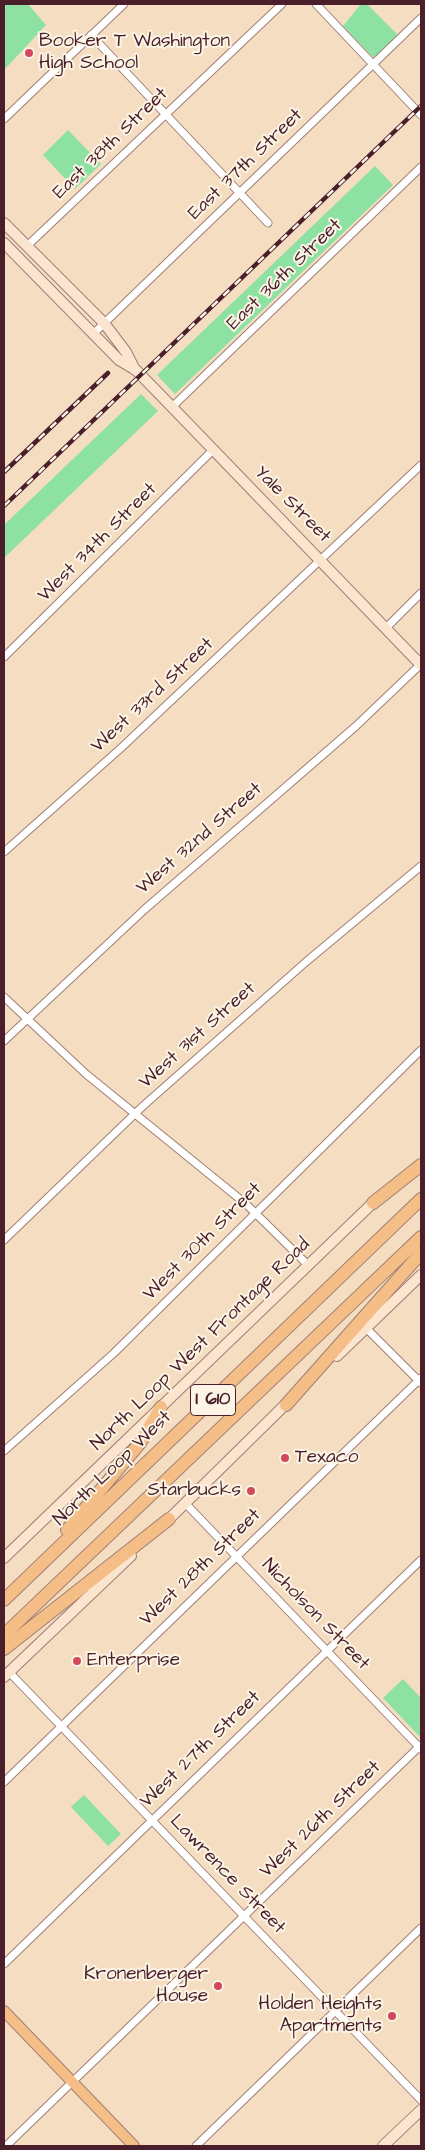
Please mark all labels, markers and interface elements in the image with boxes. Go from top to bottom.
place label: Booker T Washington High School [39,31,230,75]
marker: Booker T Washington High School [23,47,35,59]
street label: East 38th Street [49,83,173,205]
street label: East 37th Street [184,105,308,225]
street label: East 36th Street [223,214,347,336]
street label: Yale Street [249,462,335,548]
street label: West 34th Street [34,479,162,607]
street label: West 33rd Street [87,634,219,758]
street label: West 32nd Street [133,778,267,900]
street label: West 31st Street [135,978,261,1094]
street label: West 30th Street [139,1178,267,1306]
street label: North Loop West Frontage Road [87,1234,315,1456]
road number: I 610 [190,1384,236,1416]
street label: North Loop West [49,1407,177,1531]
place label: Texaco [295,1447,358,1469]
marker: Texaco [279,1452,291,1464]
place label: Starbucks [147,1480,241,1502]
marker: Starbucks [245,1485,257,1497]
street label: West 28th Street [136,1504,266,1632]
street label: Nicholson Street [256,1555,374,1675]
place label: Enterprise [87,1650,180,1672]
marker: Enterprise [71,1655,83,1667]
street label: West 27th Street [136,1687,266,1813]
street label: West 26th Street [256,1757,386,1883]
street label: Lawrence Street [164,1811,290,1939]
place label: Kronenberger House [84,1964,208,2008]
marker: Kronenberger House [212,1980,224,1992]
place label: Holden Heights Apartments [259,1994,382,2038]
marker: Holden Heights Apartments [386,2010,398,2022]

